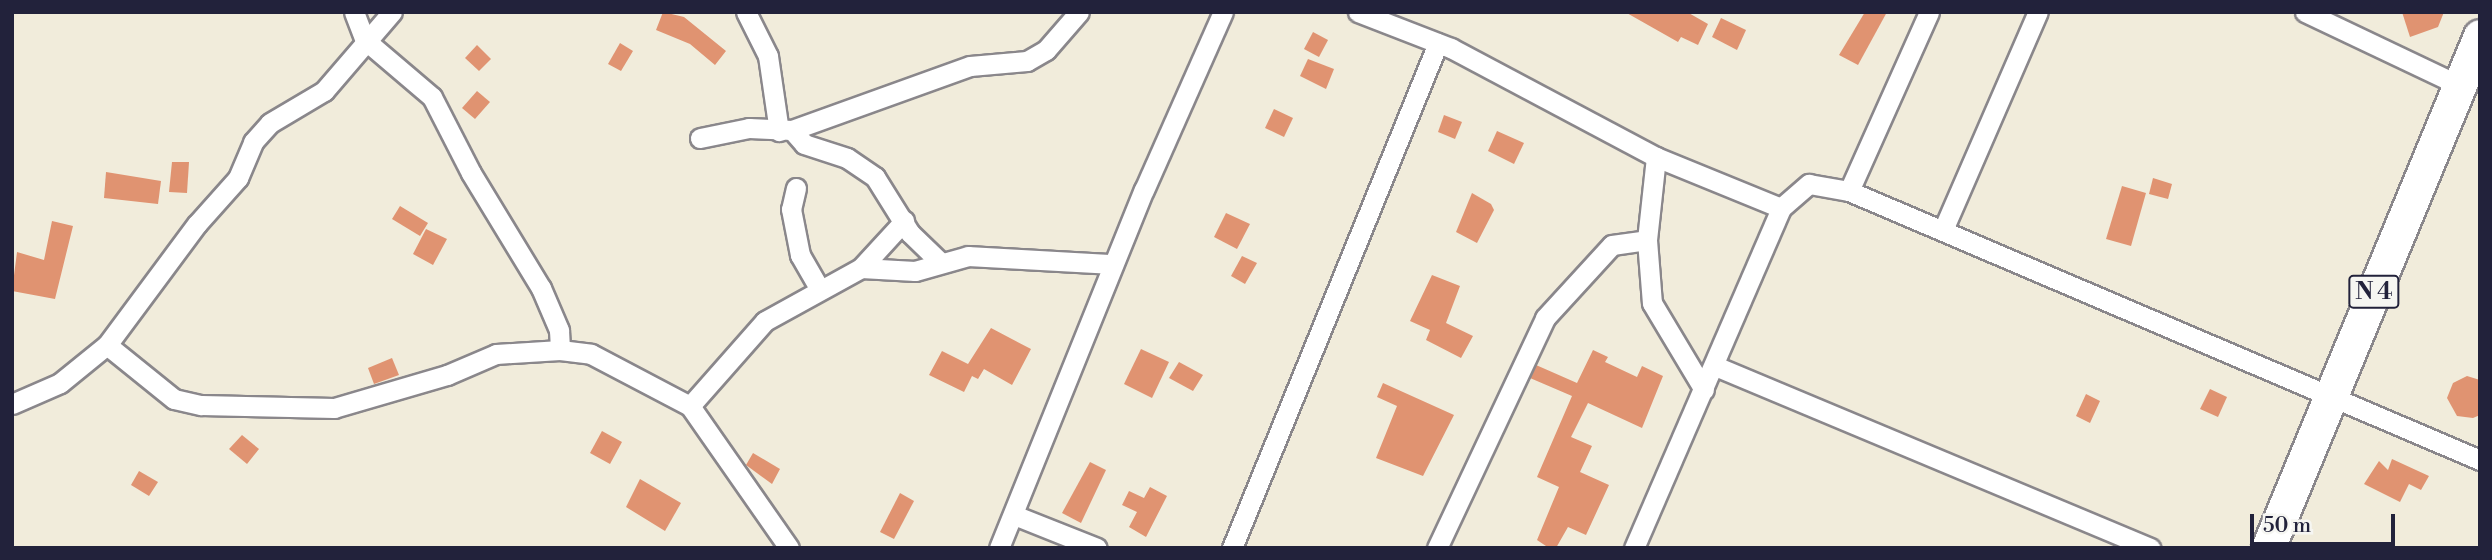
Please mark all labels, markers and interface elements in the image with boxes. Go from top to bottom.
road number: N 4 [2348,272,2400,312]
scale bar [2254,500,2399,544]
text: 50 m [2263,513,2311,539]

